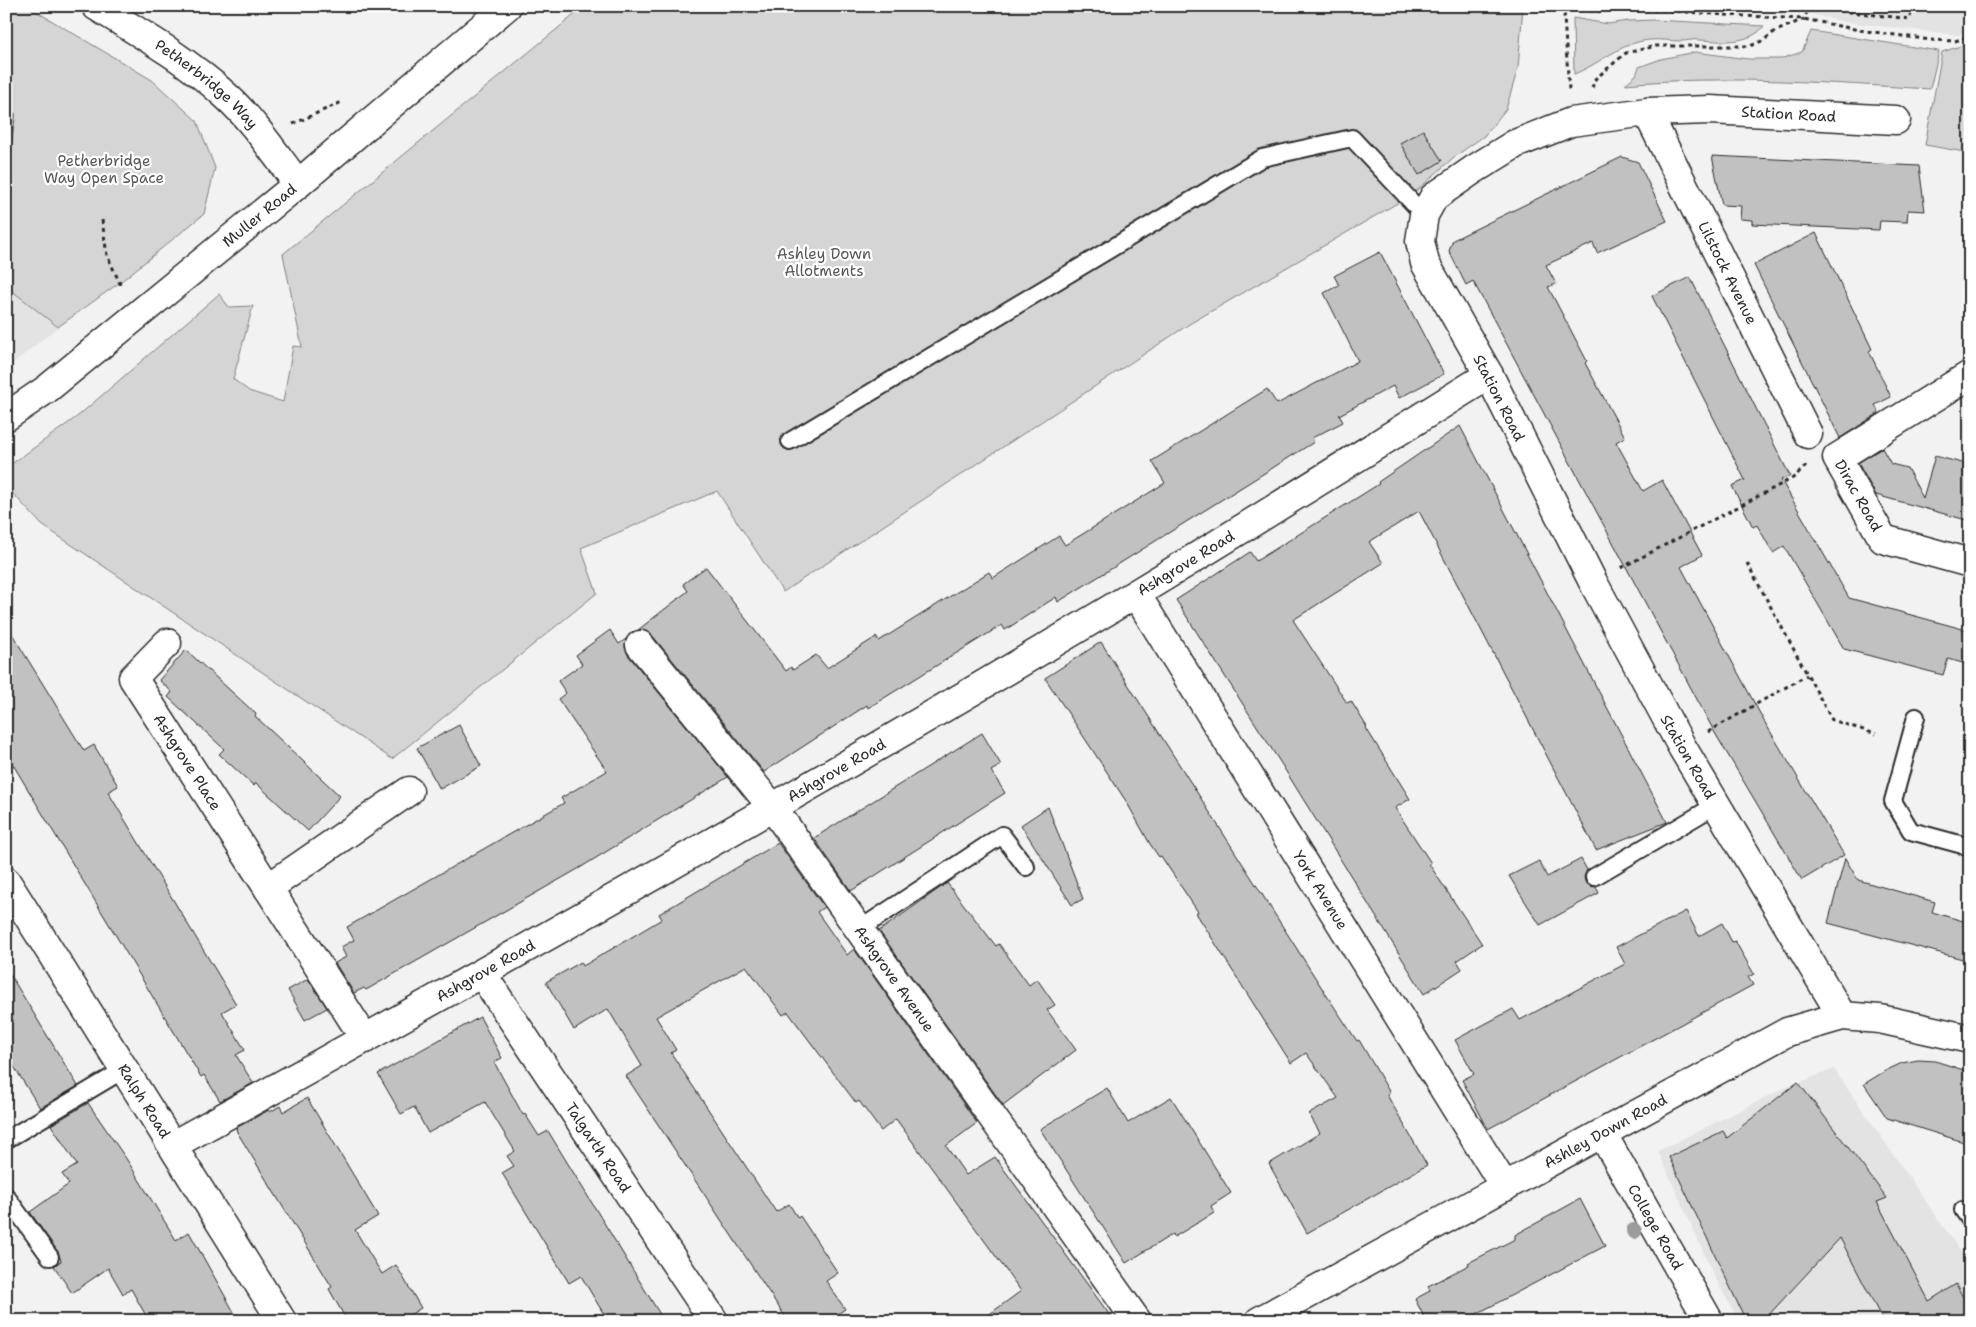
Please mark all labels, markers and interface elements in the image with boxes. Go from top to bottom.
street label: Petherbridge Way [151,35,263,133]
street label: Station Road [1741,102,1837,127]
park label: Petherbridge Way Open Space [44,151,164,188]
street label: Muller Road [218,179,301,252]
street label: Lilstock Avenue [1693,218,1762,328]
park label: Ashley Down Allotments [777,244,871,281]
street label: Station Road [1469,351,1530,445]
street label: Dirac Road [1830,456,1887,536]
street label: Ashgrove Road [1133,526,1239,601]
street label: Ashgrove Place [149,710,226,814]
street label: Station Road [1656,711,1721,803]
street label: Ashgrove Road [784,734,890,807]
street label: York Avenue [1288,847,1353,934]
street label: Ashgrove Avenue [850,922,939,1036]
street label: Ashgrove Road [433,935,539,1007]
street label: Ralph Road [113,1060,175,1143]
street label: Ashley Down Road [1540,1089,1671,1173]
street label: Talgarth Road [561,1099,636,1197]
street label: College Road [1623,1181,1688,1274]

